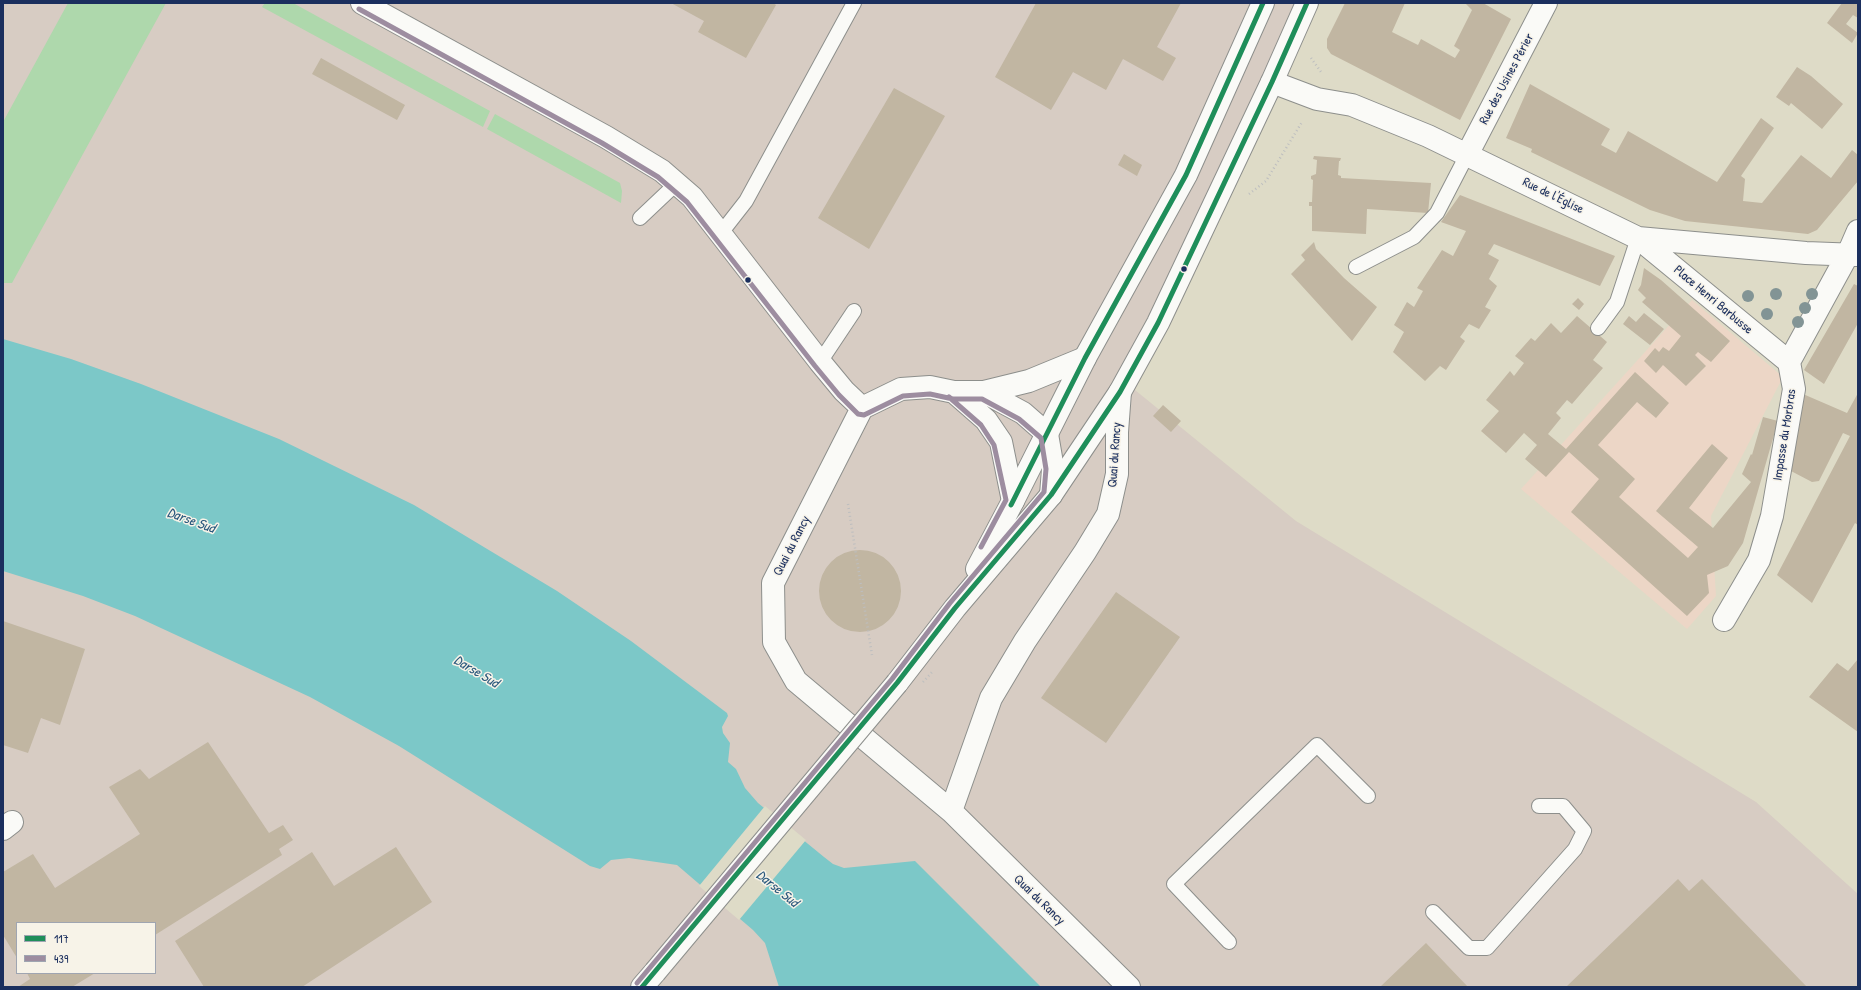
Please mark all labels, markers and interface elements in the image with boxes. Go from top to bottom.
street label: Rue des Usines Périer [1476,31,1538,127]
street label: Rue de l'Église [1520,174,1586,218]
street label: Place Henri Barbusse [1670,262,1756,338]
unlabelled marker [1179,264,1189,274]
unlabelled marker [743,275,753,285]
street label: Impasse du Morbras [1770,388,1800,482]
street label: Quai du Rancy [1105,422,1125,488]
water label: Darse Sud [165,505,217,537]
street label: Quai du Rancy [770,513,814,579]
water label: Darse Sud [451,652,501,692]
water label: Darse Sud [753,867,801,911]
street label: Quai du Rancy [1010,872,1068,928]
legend [16,922,156,974]
text: 117 [54,930,69,947]
text: 439 [54,950,68,967]

